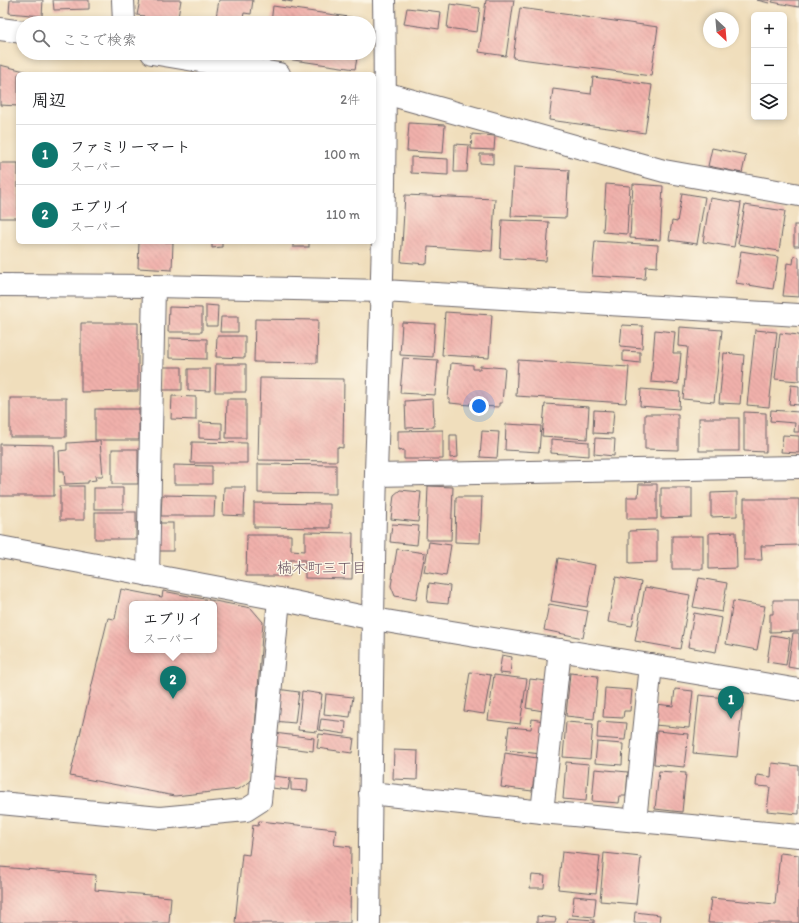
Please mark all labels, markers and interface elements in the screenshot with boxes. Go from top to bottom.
north arrow [703,12,739,48]
map controls [751,12,787,120]
button: + [751,12,787,48]
search box [16,16,376,60]
icon: search [30,27,52,49]
text: ここで検索 [62,31,137,49]
button: − [751,48,787,84]
button: layers [751,84,787,120]
text: 周辺 [32,90,66,110]
text: 2件 [340,92,360,107]
text: ファミリーマート [70,138,191,156]
text: 1 [42,147,48,162]
text: 100 m [324,147,360,162]
text: スーパー [70,159,121,174]
text: エブリイ [70,198,130,216]
text: 2 [42,207,48,222]
text: 110 m [326,207,360,222]
text: スーパー [70,219,121,234]
your location [469,396,489,416]
district label: 楠木町三丁目 [277,559,367,577]
popup [129,601,217,653]
text: エブリイ [143,610,203,628]
text: スーパー [143,631,194,646]
pin: 2 [160,666,186,699]
pin: 1 [718,686,744,719]

